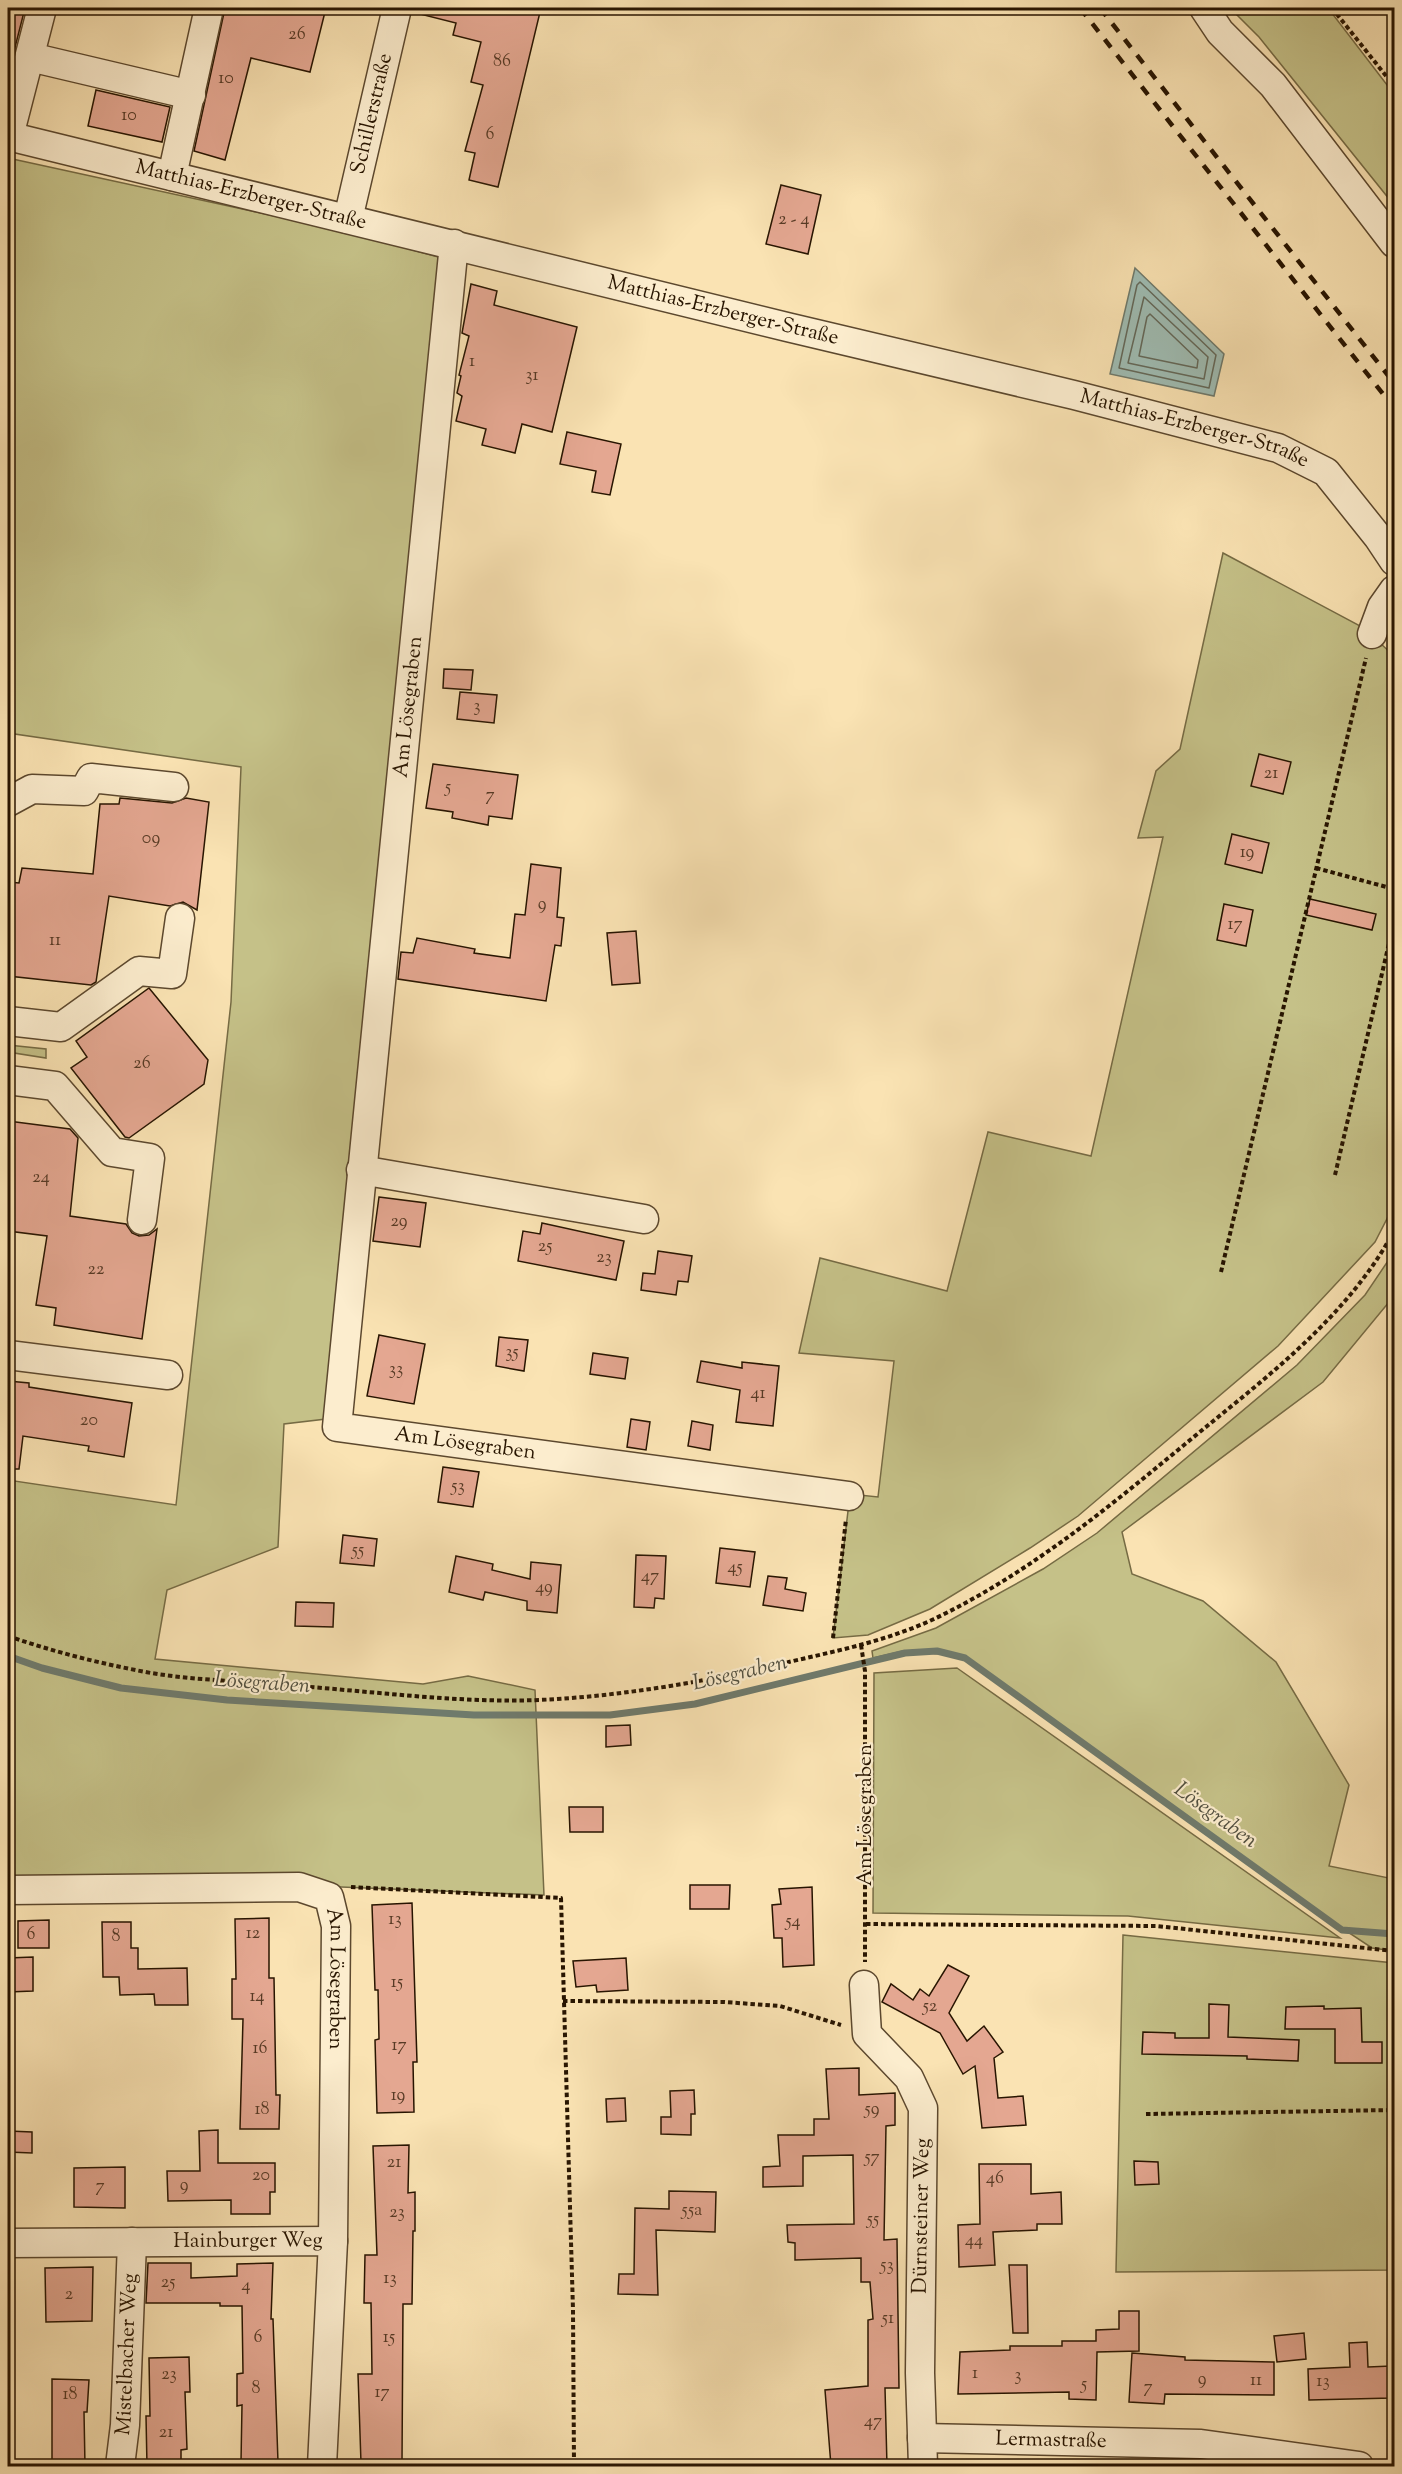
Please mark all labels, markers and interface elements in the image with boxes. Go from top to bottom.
house number: 26 [288,22,306,48]
house number: 86 [493,49,511,75]
street label: Schillerstraße [344,50,401,177]
house number: 10 [218,66,234,92]
house number: 10 [121,103,137,129]
house number: 6 [486,122,495,148]
street label: Matthias-Erzberger-Straße [132,153,370,238]
house number: 2 - 4 [778,207,810,233]
street label: Matthias-Erzberger-Straße [604,268,842,354]
house number: 1 [469,349,475,375]
house number: 31 [525,363,539,389]
street label: Matthias-Erzberger-Straße [1076,382,1314,476]
street label: Am Lösegraben [387,635,431,779]
house number: 3 [473,694,481,720]
house number: 21 [1264,761,1278,787]
house number: 5 [444,775,451,801]
house number: 7 [485,783,495,809]
house number: 09 [142,826,160,852]
house number: 19 [1240,840,1255,866]
house number: 9 [538,892,547,918]
house number: 17 [1227,912,1243,938]
house number: 11 [49,928,61,954]
house number: 26 [133,1051,151,1077]
house number: 24 [32,1165,50,1191]
house number: 29 [390,1209,408,1235]
house number: 25 [538,1234,552,1260]
house number: 23 [596,1245,612,1271]
house number: 22 [88,1257,105,1283]
house number: 35 [505,1340,519,1366]
house number: 33 [389,1357,403,1383]
house number: 41 [750,1381,766,1407]
house number: 20 [80,1408,98,1434]
street label: Am Lösegraben [392,1420,538,1469]
house number: 53 [450,1474,465,1500]
house number: 55 [351,1538,364,1564]
house number: 45 [727,1555,743,1581]
house number: 47 [641,1564,659,1590]
house number: 49 [535,1575,553,1601]
water label: Lösegraben [689,1647,791,1700]
water label: Lösegraben [213,1665,312,1703]
street label: Am Lösegraben [851,1744,881,1886]
water label: Lösegraben [1167,1775,1264,1858]
street label: Am Lösegraben [317,1904,351,2050]
house number: 13 [388,1907,402,1933]
house number: 54 [784,1909,801,1935]
house number: 12 [246,1921,261,1947]
house number: 6 [27,1922,36,1948]
house number: 8 [112,1924,121,1950]
house number: 15 [391,1970,403,1996]
house number: 14 [249,1984,265,2010]
house number: 52 [922,1994,938,2020]
house number: 17 [391,2033,407,2059]
house number: 16 [252,2036,268,2062]
house number: 19 [391,2083,406,2109]
house number: 18 [254,2097,270,2123]
house number: 59 [864,2097,880,2123]
street label: Dürnsteiner Weg [906,2138,938,2294]
house number: 57 [863,2145,880,2171]
house number: 21 [387,2150,401,2176]
house number: 20 [252,2163,270,2189]
house number: 46 [986,2166,1004,2192]
house number: 9 [180,2173,189,2199]
house number: 7 [95,2174,105,2200]
house number: 55a [681,2198,702,2224]
house number: 23 [389,2200,405,2226]
house number: 55 [866,2207,879,2233]
street label: Hainburger Weg [173,2226,323,2257]
house number: 44 [965,2228,983,2254]
house number: 53 [879,2253,894,2279]
house number: 13 [383,2266,397,2292]
house number: 25 [161,2270,175,2296]
street label: Mistelbacher Weg [109,2273,146,2437]
house number: 4 [241,2273,251,2299]
house number: 2 [65,2282,74,2308]
house number: 51 [881,2306,894,2332]
house number: 6 [254,2325,263,2351]
house number: 15 [383,2325,395,2351]
house number: 1 [972,2361,978,2387]
house number: 23 [161,2362,177,2388]
house number: 3 [1014,2363,1022,2389]
house number: 9 [1198,2367,1207,2393]
house number: 11 [1250,2368,1262,2394]
house number: 13 [1316,2369,1330,2395]
house number: 5 [1080,2372,1087,2398]
house number: 7 [1143,2375,1153,2401]
house number: 8 [252,2376,261,2402]
house number: 17 [374,2380,390,2406]
house number: 18 [62,2382,78,2408]
house number: 47 [864,2409,882,2435]
house number: 21 [159,2420,173,2446]
street label: Lermastraße [995,2425,1107,2457]

